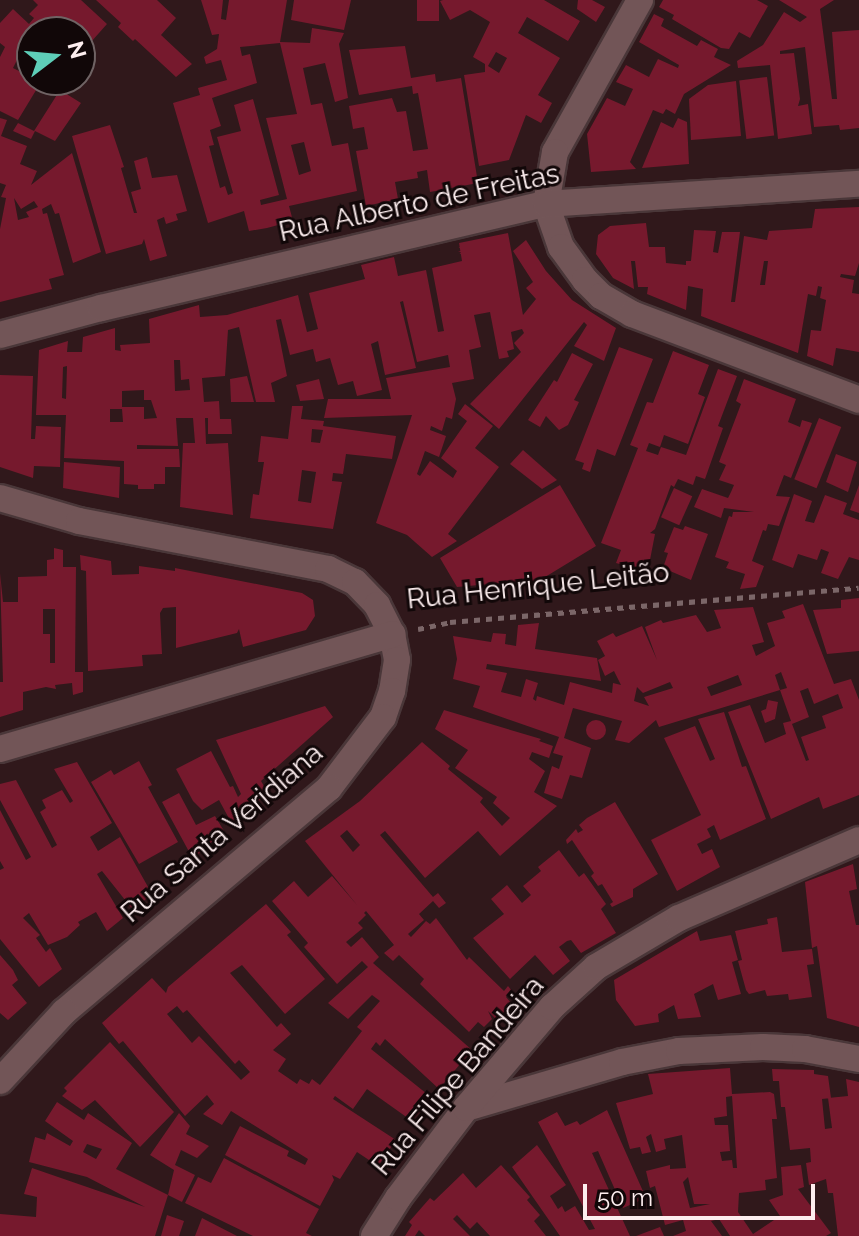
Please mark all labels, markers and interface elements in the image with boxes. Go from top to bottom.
north arrow [16,16,96,96]
text: N [62,38,92,62]
street label: Rua Alberto de Freitas [275,157,563,249]
street label: Rua Henrique Leitão [405,556,671,616]
street label: Rua Santa Veridiana [114,736,330,930]
street label: Rua Filipe Bandeira [365,970,551,1182]
scale bar [587,1168,819,1218]
text: 50 m [597,1183,653,1212]

